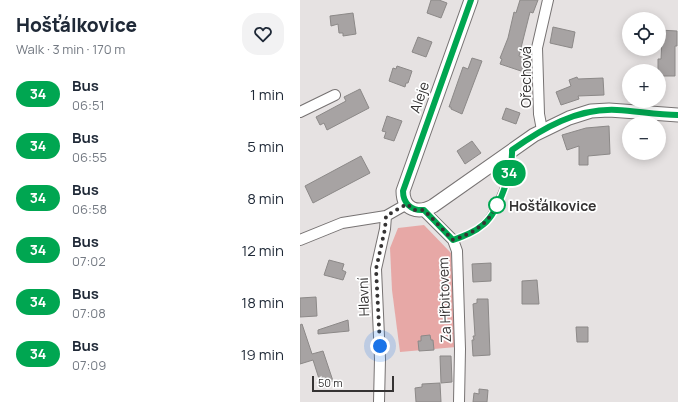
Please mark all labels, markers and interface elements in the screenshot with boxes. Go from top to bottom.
text: Hošťálkovice [16,12,137,38]
map controls [622,12,666,160]
button: locate [622,12,666,56]
button: heart [242,13,284,55]
text: Walk · 3 min · 170 m [16,40,125,58]
street label: Ořechová [516,46,535,108]
button: + [622,64,666,108]
text: Bus [72,75,99,96]
street label: Aleje [405,79,433,115]
text: 34 [30,84,46,103]
text: 1 min [250,84,284,105]
text: 06:51 [72,96,104,114]
button: − [622,116,666,160]
text: Bus [72,127,99,148]
text: 34 [30,136,46,155]
text: 5 min [247,136,284,157]
text: 06:55 [72,148,107,166]
line badge: 34 [491,160,527,186]
text: 34 [501,163,517,182]
text: Bus [72,179,99,200]
text: 34 [30,188,46,207]
text: 8 min [247,188,284,209]
marker: Hošťálkovice [488,196,506,214]
place label: Hošťálkovice [509,196,597,215]
text: 06:58 [72,200,107,218]
text: Bus [72,231,99,252]
text: 34 [30,240,46,259]
text: 12 min [241,240,284,261]
text: 07:02 [72,252,106,270]
street label: Za Hřbitovem [433,257,455,343]
street label: Hlavní [353,277,373,317]
text: Bus [72,283,99,304]
text: 34 [30,292,46,311]
text: 18 min [241,292,284,313]
text: 07:08 [72,304,106,322]
text: Bus [72,335,99,356]
your location [370,336,390,356]
text: 34 [30,344,46,363]
text: 19 min [241,344,284,365]
text: 07:09 [72,356,106,374]
scale bar [312,374,394,393]
text: 50 m [318,375,343,390]

